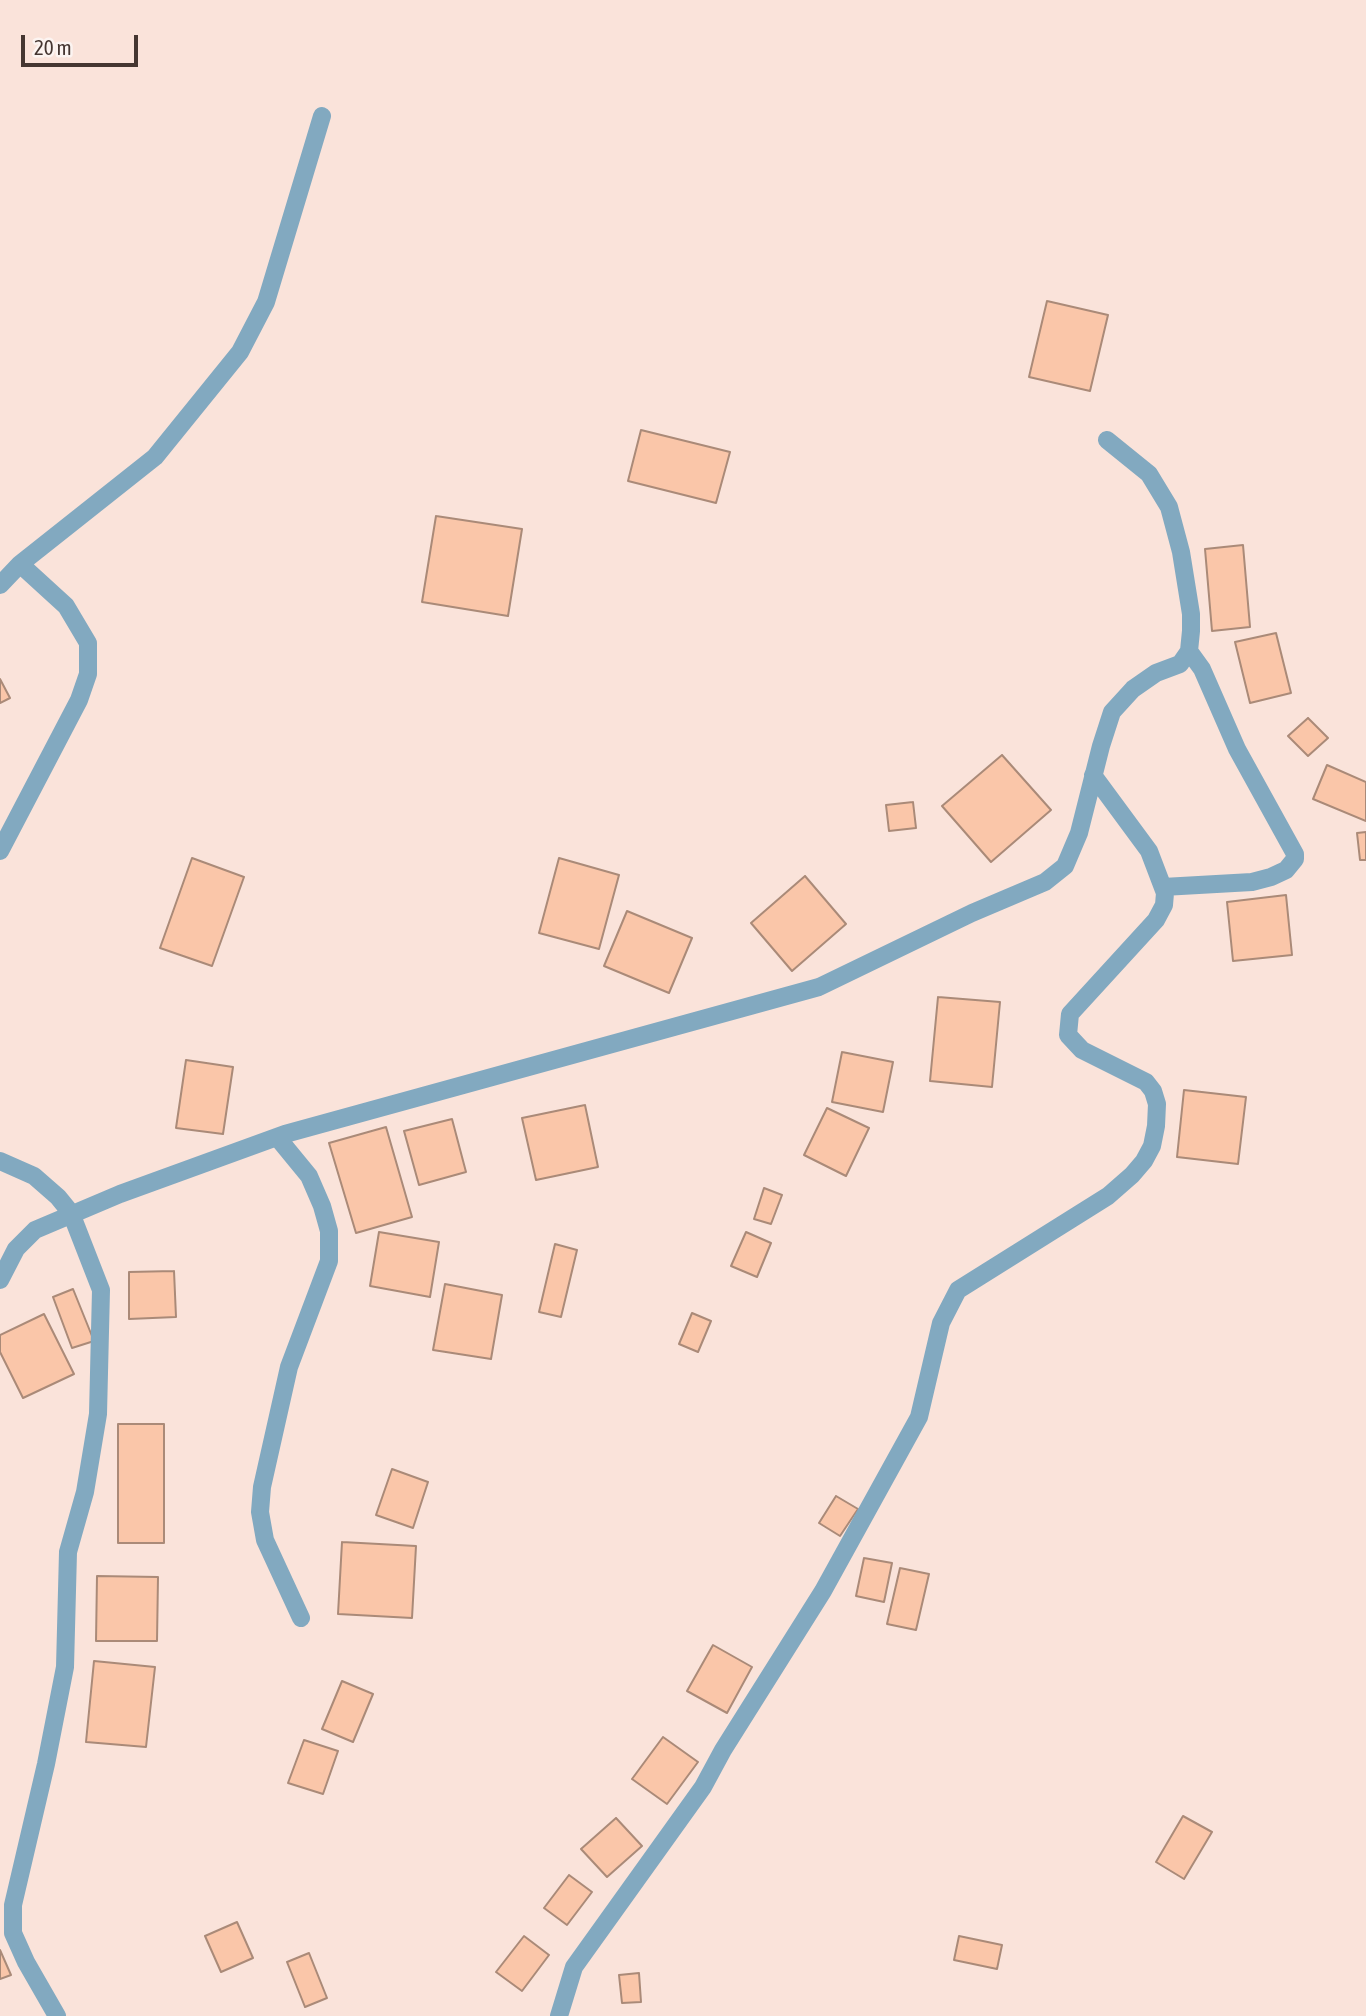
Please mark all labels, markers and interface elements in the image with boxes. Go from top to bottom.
scale bar [24,21,142,65]
text: 20 m [34,35,72,59]

